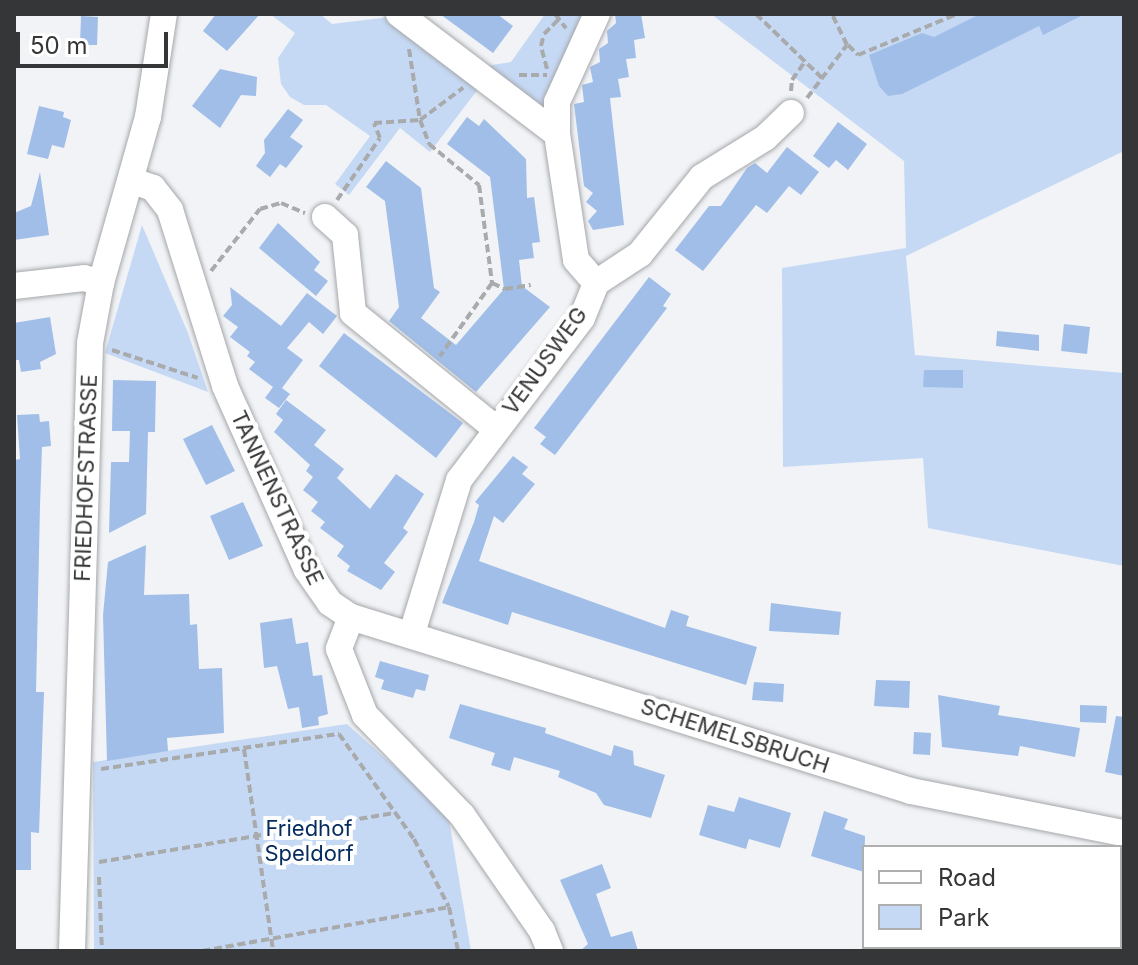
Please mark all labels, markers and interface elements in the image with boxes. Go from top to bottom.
scale bar [20,16,172,66]
text: 50 m [30,31,88,60]
street label: VENUSWEG [497,302,593,420]
street label: FRIEDHOFSTRASSE [69,374,103,582]
street label: TANNENSTRASSE [225,407,329,589]
street label: SCHEMELSBRUCH [637,693,833,779]
park label: Friedhof Speldorf [264,815,354,866]
legend [862,845,1122,949]
text: Road [938,863,996,892]
text: Park [938,903,989,932]

